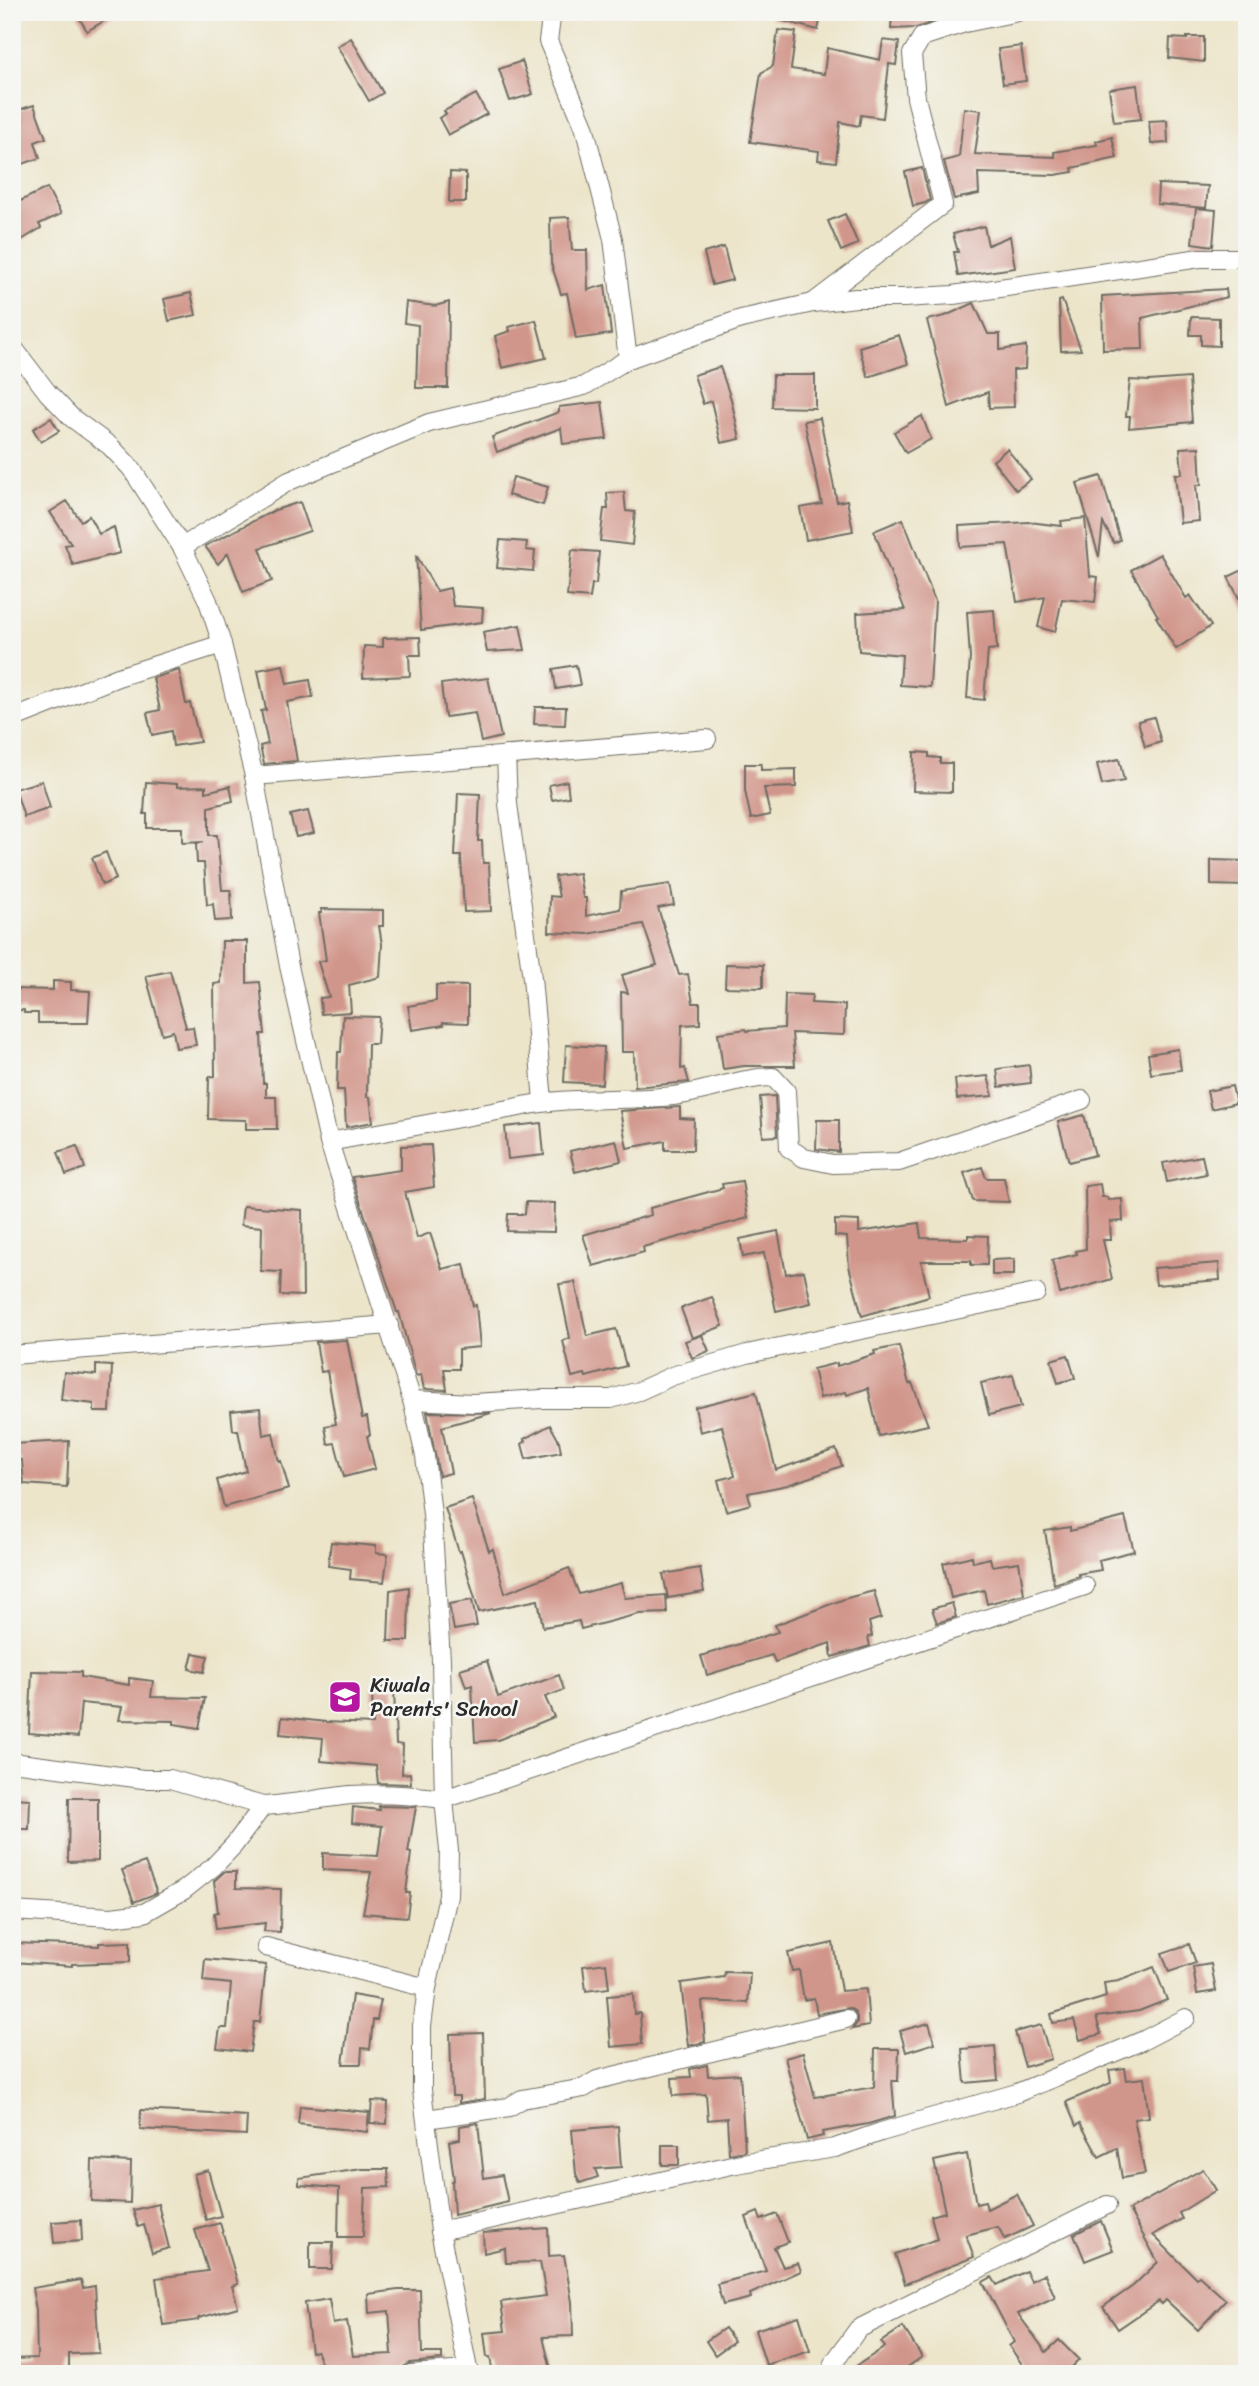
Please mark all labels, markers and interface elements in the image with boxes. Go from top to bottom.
place label: Kiwala Parents' School [370,1666,518,1728]
school or university icon: Kiwala Parents' School [326,1678,364,1716]

